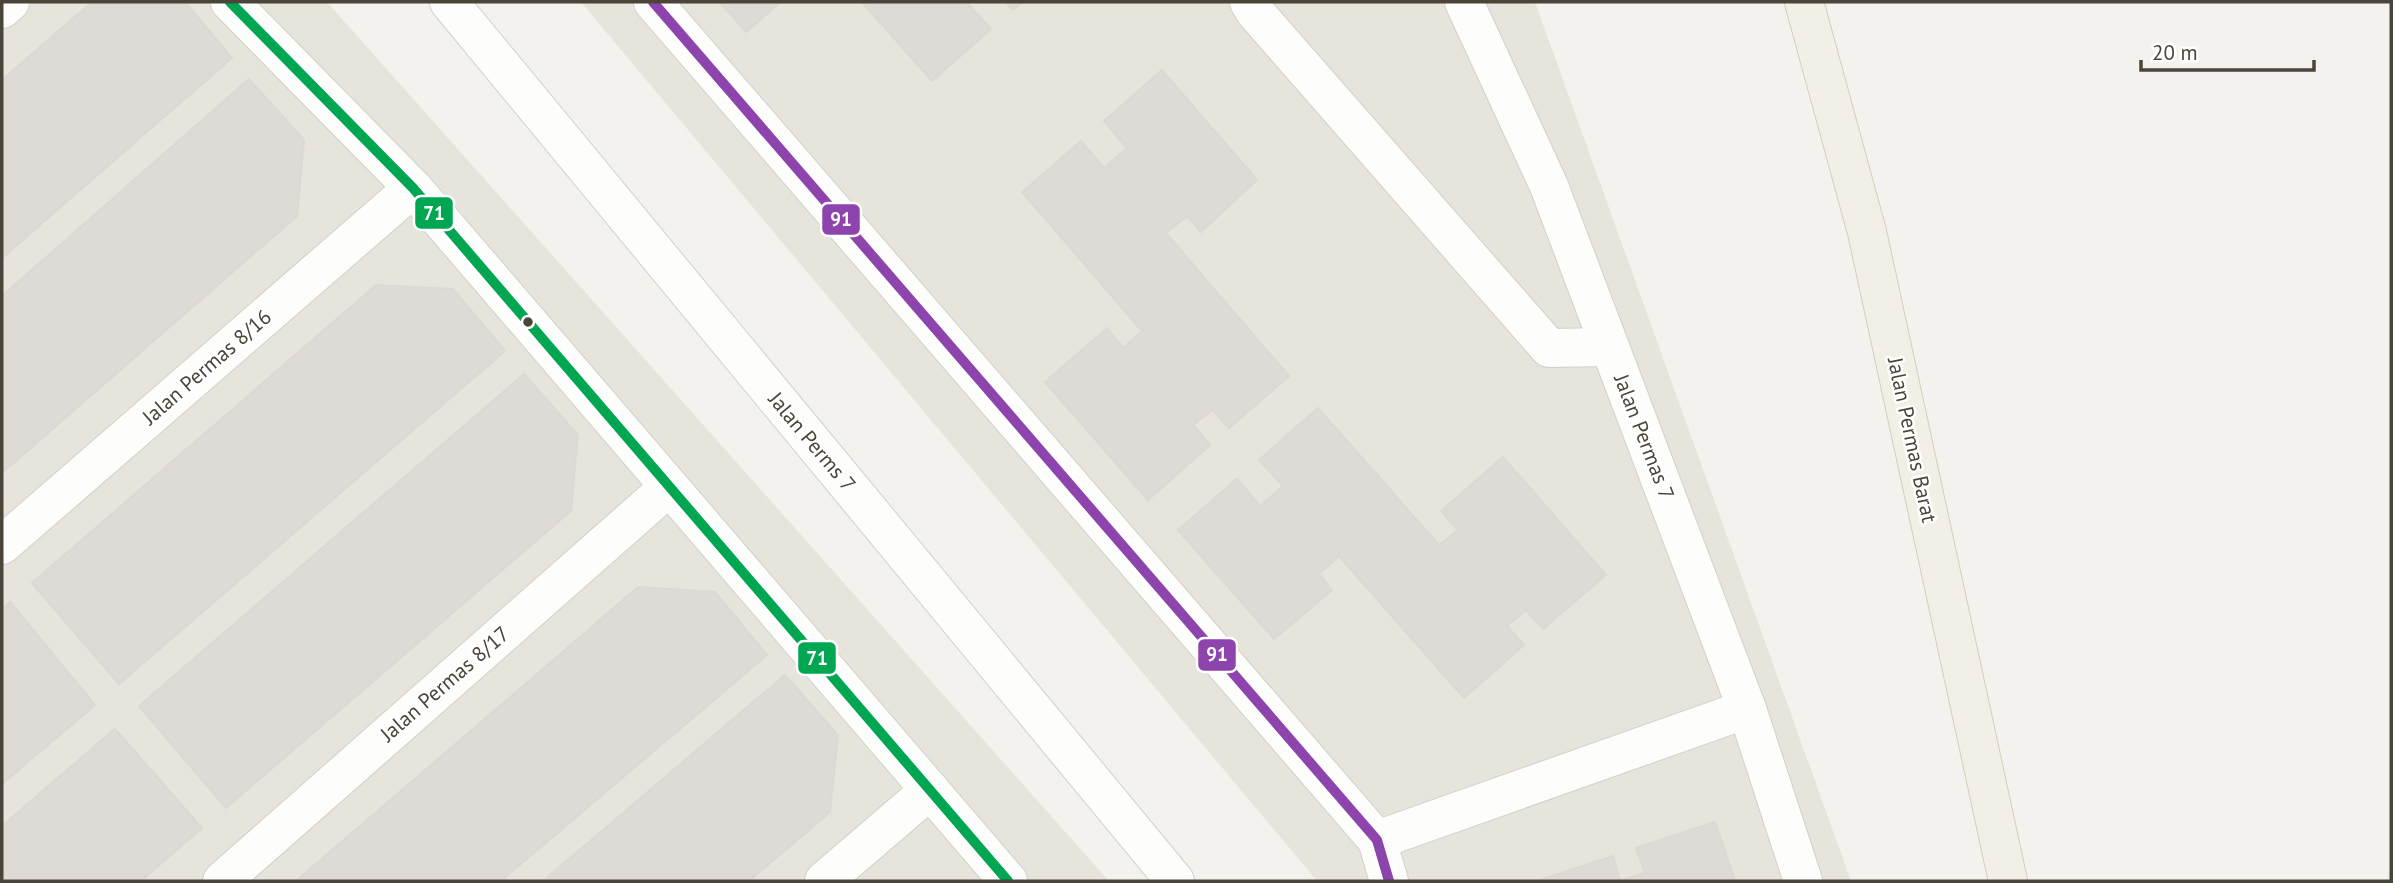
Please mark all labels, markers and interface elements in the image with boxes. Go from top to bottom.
scale bar [2141,28,2314,72]
text: 20 m [2152,39,2198,66]
line badge: 71 [414,196,454,230]
text: 71 [423,201,445,225]
line badge: 91 [821,203,861,236]
text: 91 [830,207,852,231]
street label: Jalan Permas 8/16 [136,303,277,431]
unlabelled marker [521,315,535,329]
street label: Jalan Permas Barat [1882,354,1943,525]
street label: Jalan Permas 7 [1608,369,1681,503]
street label: Jalan Perms 7 [762,386,862,497]
street label: Jalan Permas 8/17 [374,620,515,748]
line badge: 91 [1197,638,1237,672]
line badge: 71 [797,641,837,675]
text: 91 [1206,642,1228,666]
text: 71 [806,646,828,670]

